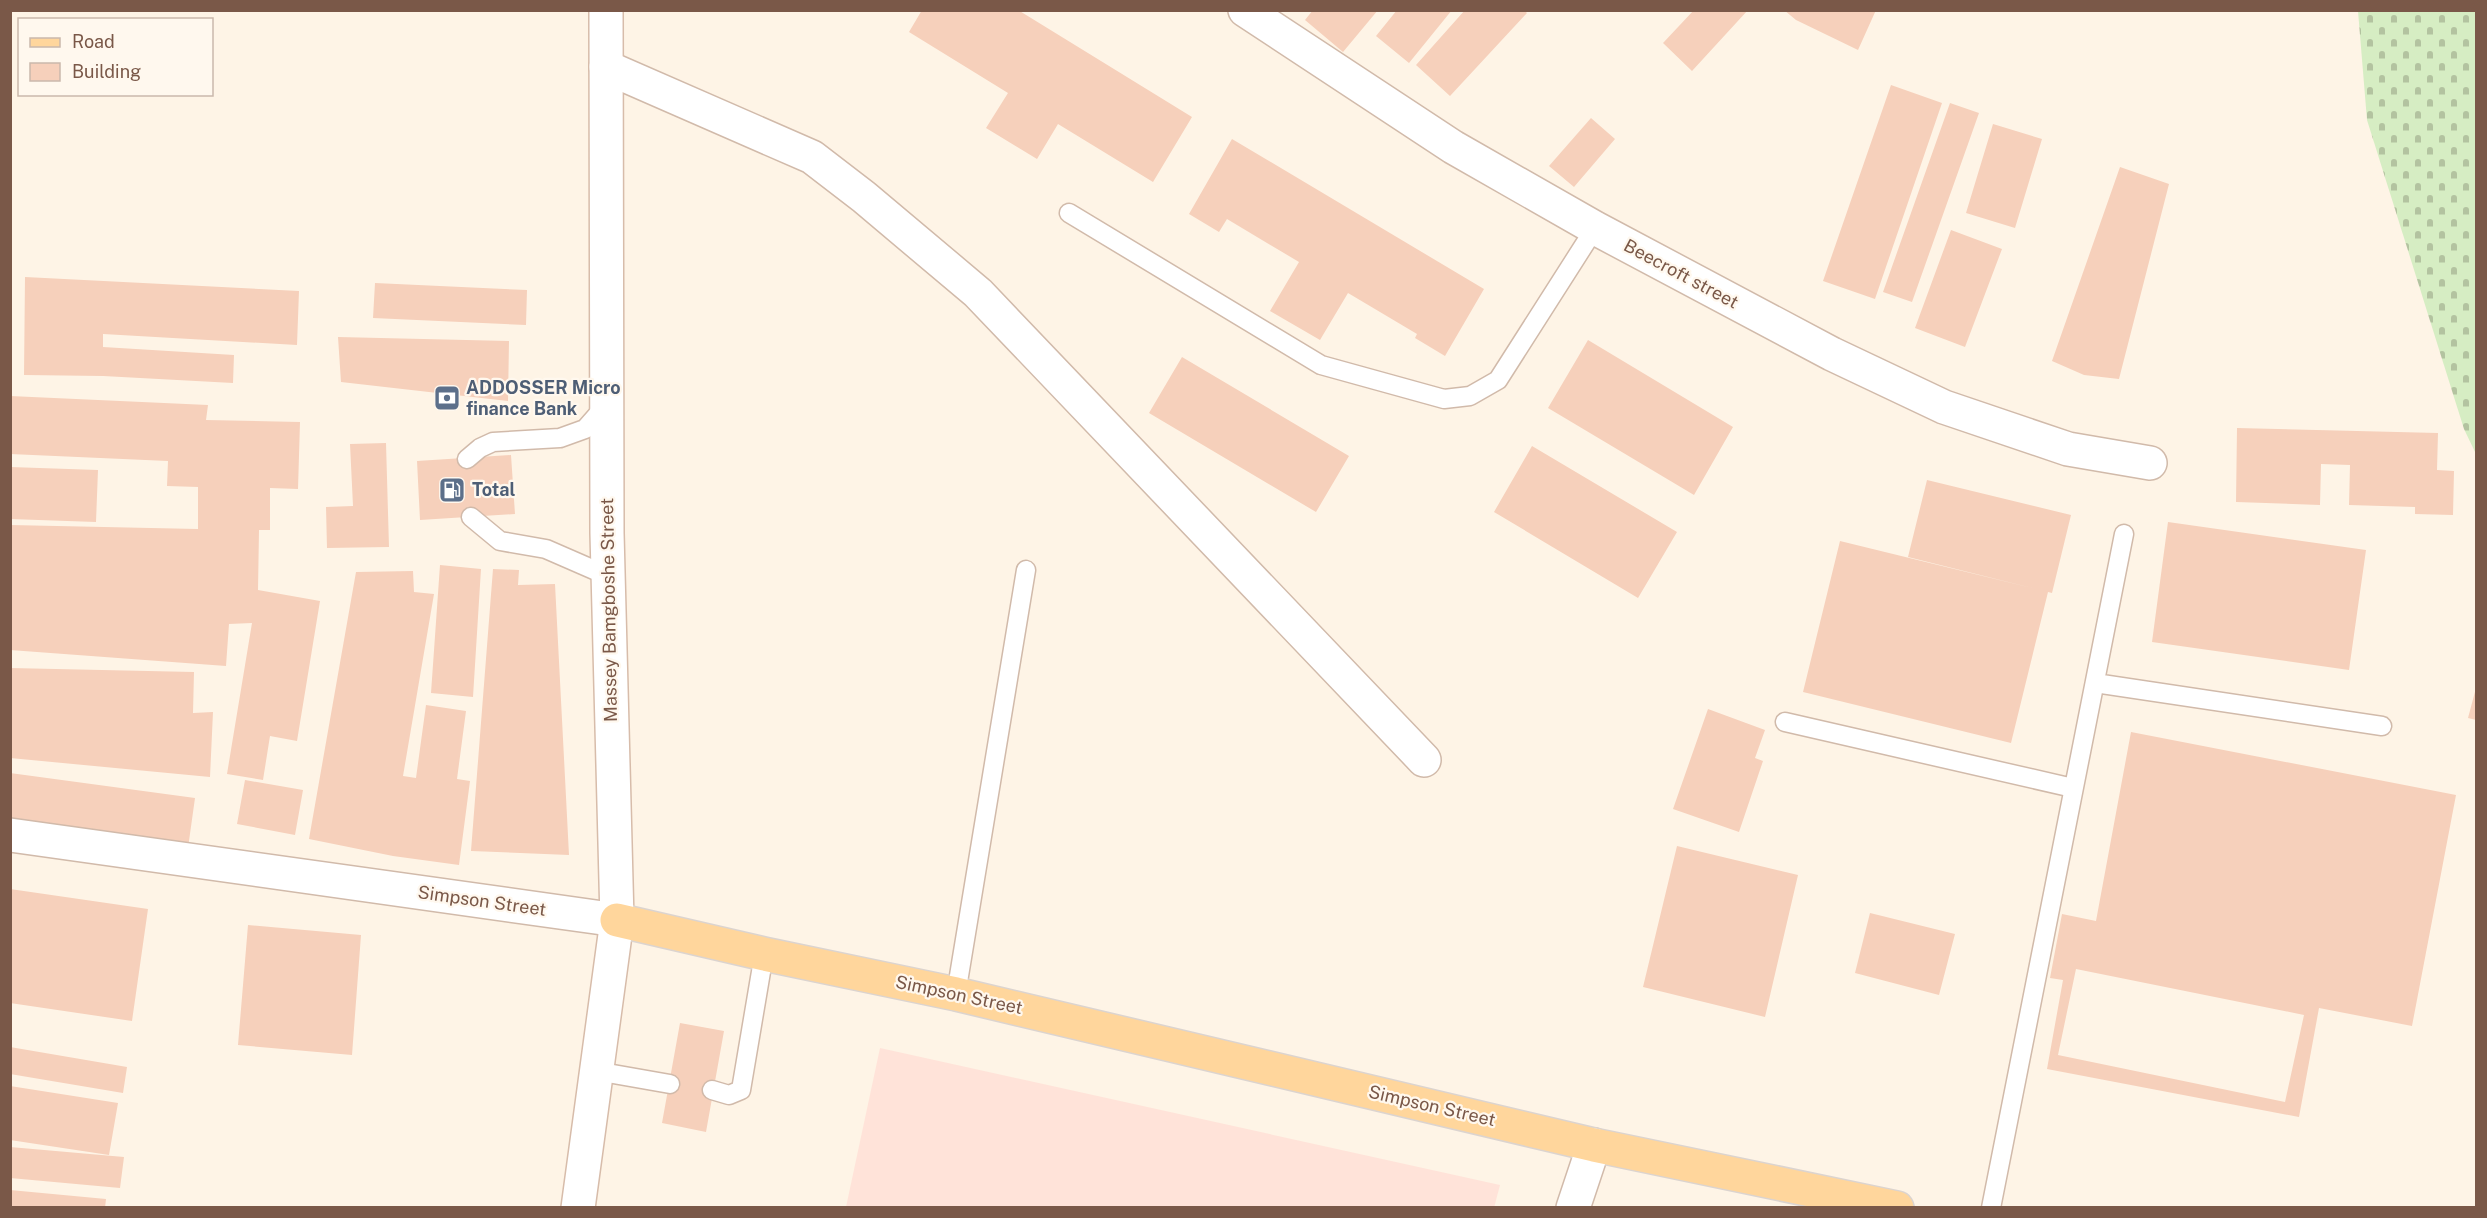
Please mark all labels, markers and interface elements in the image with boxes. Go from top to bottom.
legend [18,18,213,96]
text: Road [72,31,115,52]
text: Building [72,61,141,82]
street label: Beecroft street [1620,235,1742,313]
place label: ADDOSSER Micro finance Bank [466,377,621,419]
bank icon: ADDOSSER Micro finance Bank [432,383,462,413]
fuel station icon: Total [437,475,467,505]
place label: Total [472,479,515,500]
street label: Massey Bamgboshe Street [596,498,621,722]
street label: Simpson Street [416,881,548,920]
street label: Simpson Street [894,971,1025,1018]
street label: Simpson Street [1367,1081,1498,1130]

